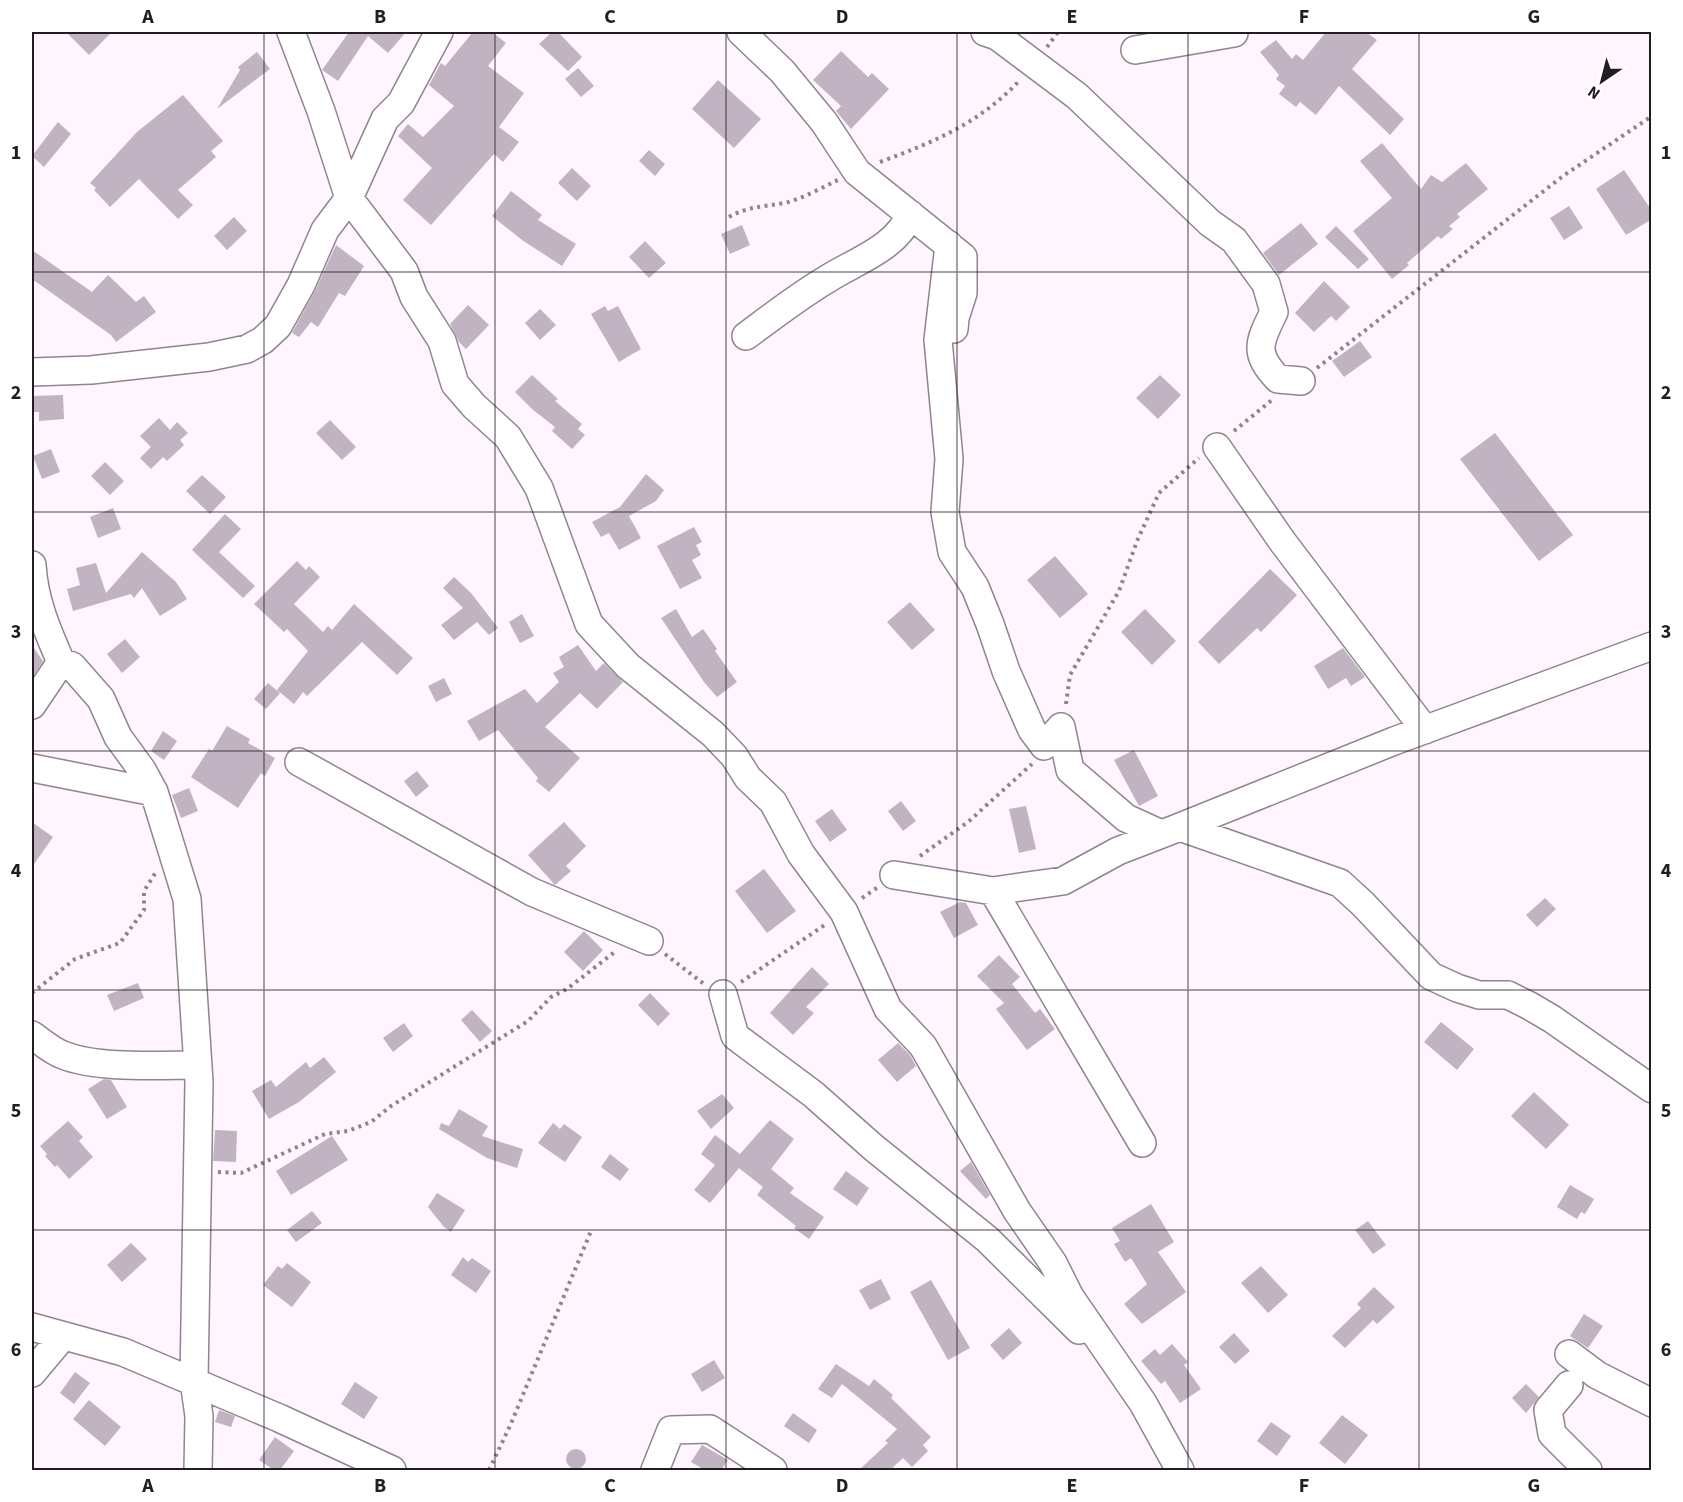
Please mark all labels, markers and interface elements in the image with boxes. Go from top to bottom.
text: A [141,3,154,31]
text: B [374,3,386,31]
text: C [604,3,616,31]
text: D [836,3,848,31]
text: E [1067,3,1077,31]
text: F [1299,3,1309,31]
text: G [1528,3,1540,31]
north arrow [1572,51,1632,111]
text: N [1583,80,1605,105]
text: 1 [11,139,21,167]
text: 1 [1661,139,1671,167]
text: 2 [11,379,21,407]
text: 2 [1661,379,1671,407]
text: 3 [11,618,21,646]
text: 3 [1661,618,1671,646]
text: 4 [11,857,22,885]
text: 4 [1661,857,1672,885]
text: 5 [11,1097,21,1125]
text: 5 [1661,1097,1671,1125]
text: 6 [11,1336,21,1364]
text: 6 [1661,1336,1671,1364]
text: A [141,1472,154,1500]
text: B [374,1472,386,1500]
text: C [604,1472,616,1500]
text: D [836,1472,848,1500]
text: E [1067,1472,1077,1500]
text: F [1299,1472,1309,1500]
text: G [1528,1472,1540,1500]

